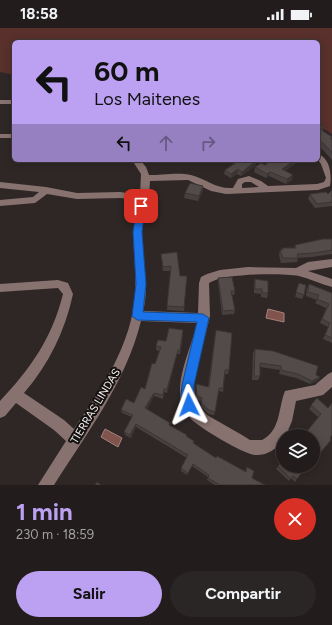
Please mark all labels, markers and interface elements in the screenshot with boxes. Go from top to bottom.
text: 18:58 [20,5,58,23]
text: 60 m [94,54,159,88]
icon: left [28,56,80,108]
text: Los Maitenes [94,88,200,110]
icon: left [113,132,135,154]
icon: ahead [155,132,177,154]
icon: right [197,132,219,154]
pin [124,189,158,223]
icon: arrive [130,195,152,217]
street label: TIERRAS LINDAS [68,366,123,446]
position arrow [168,384,210,426]
map controls [276,429,320,473]
button: layers [276,429,320,473]
text: 1 min [16,497,73,526]
button: close [274,498,316,540]
text: 230 m · 18:59 [16,527,94,542]
button: Salir [16,571,162,617]
button: Compartir [170,571,316,617]

